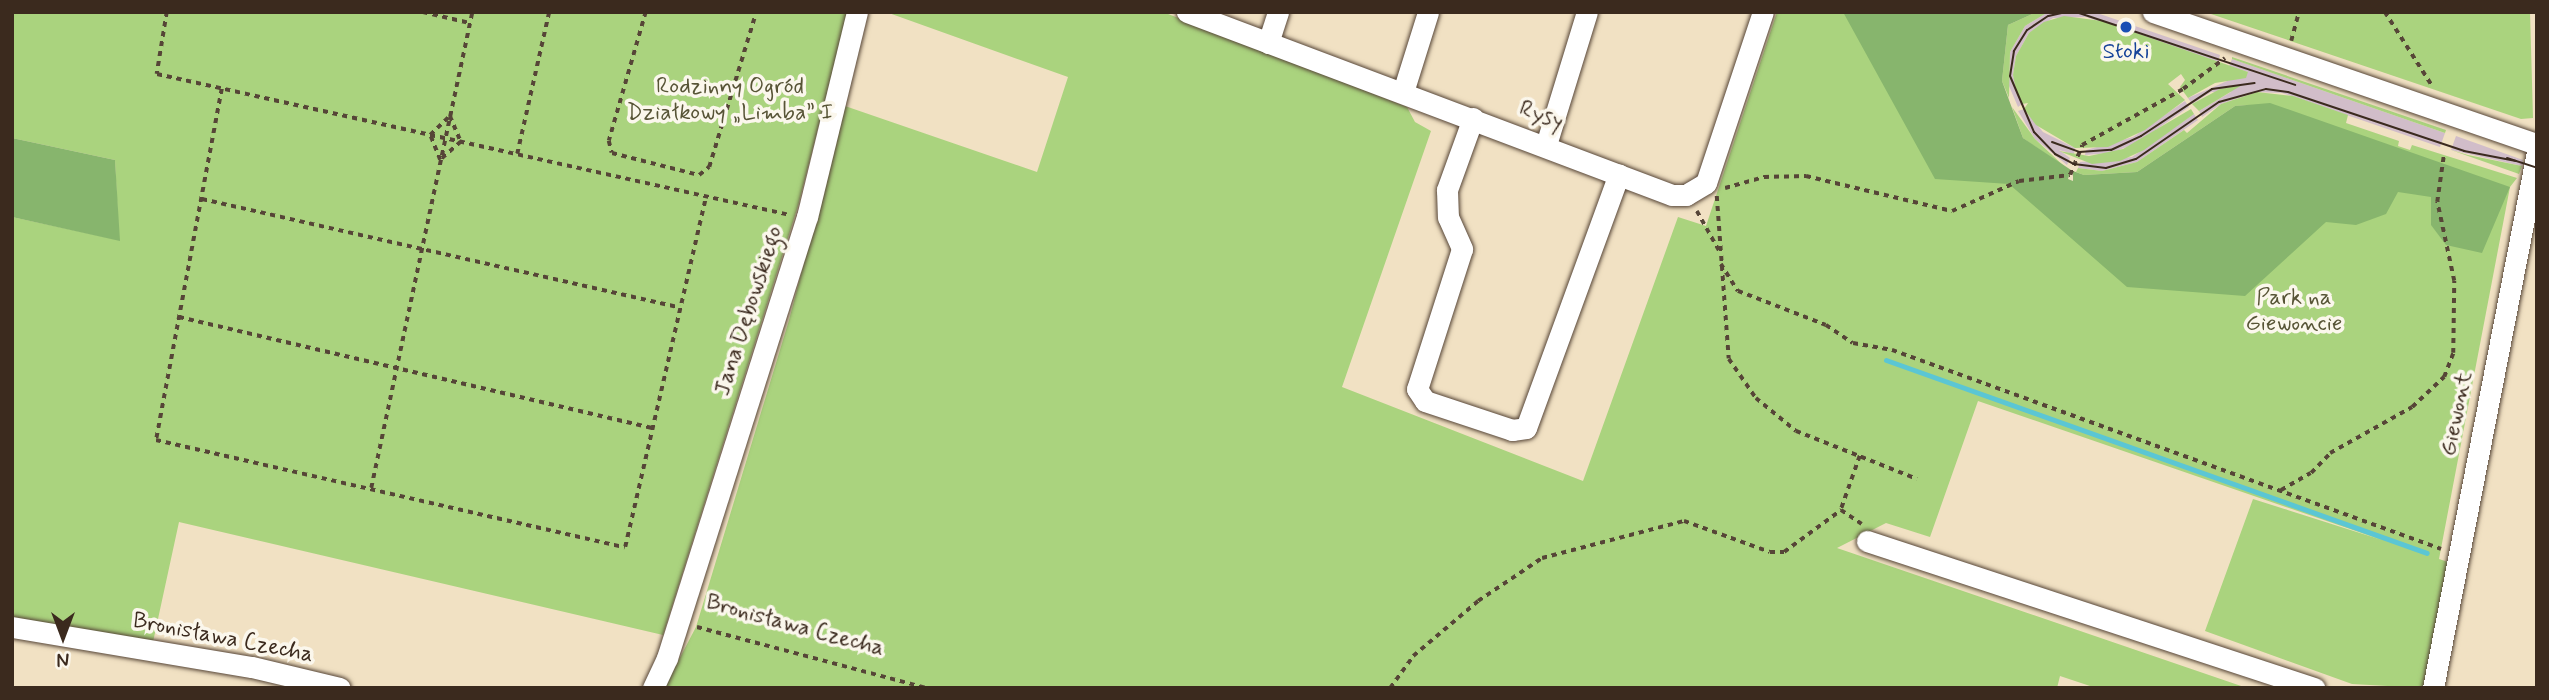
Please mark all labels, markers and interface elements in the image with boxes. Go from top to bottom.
marker: Stoki [2118,19,2134,35]
place label: Stoki [2102,38,2150,66]
park label: Rodzinny Ogród Działkowy „Limba” I [627,73,833,127]
street label: Rysy [1515,95,1567,137]
street label: Jana Dębowskiego [709,223,789,399]
park label: Park na Giewoncie [2246,284,2342,338]
street label: Giewont [2435,369,2479,459]
street label: Bronisława Czecha [701,588,889,664]
north arrow [28,602,98,672]
street label: Bronisława Czecha [128,607,318,669]
text: N [57,646,69,671]

